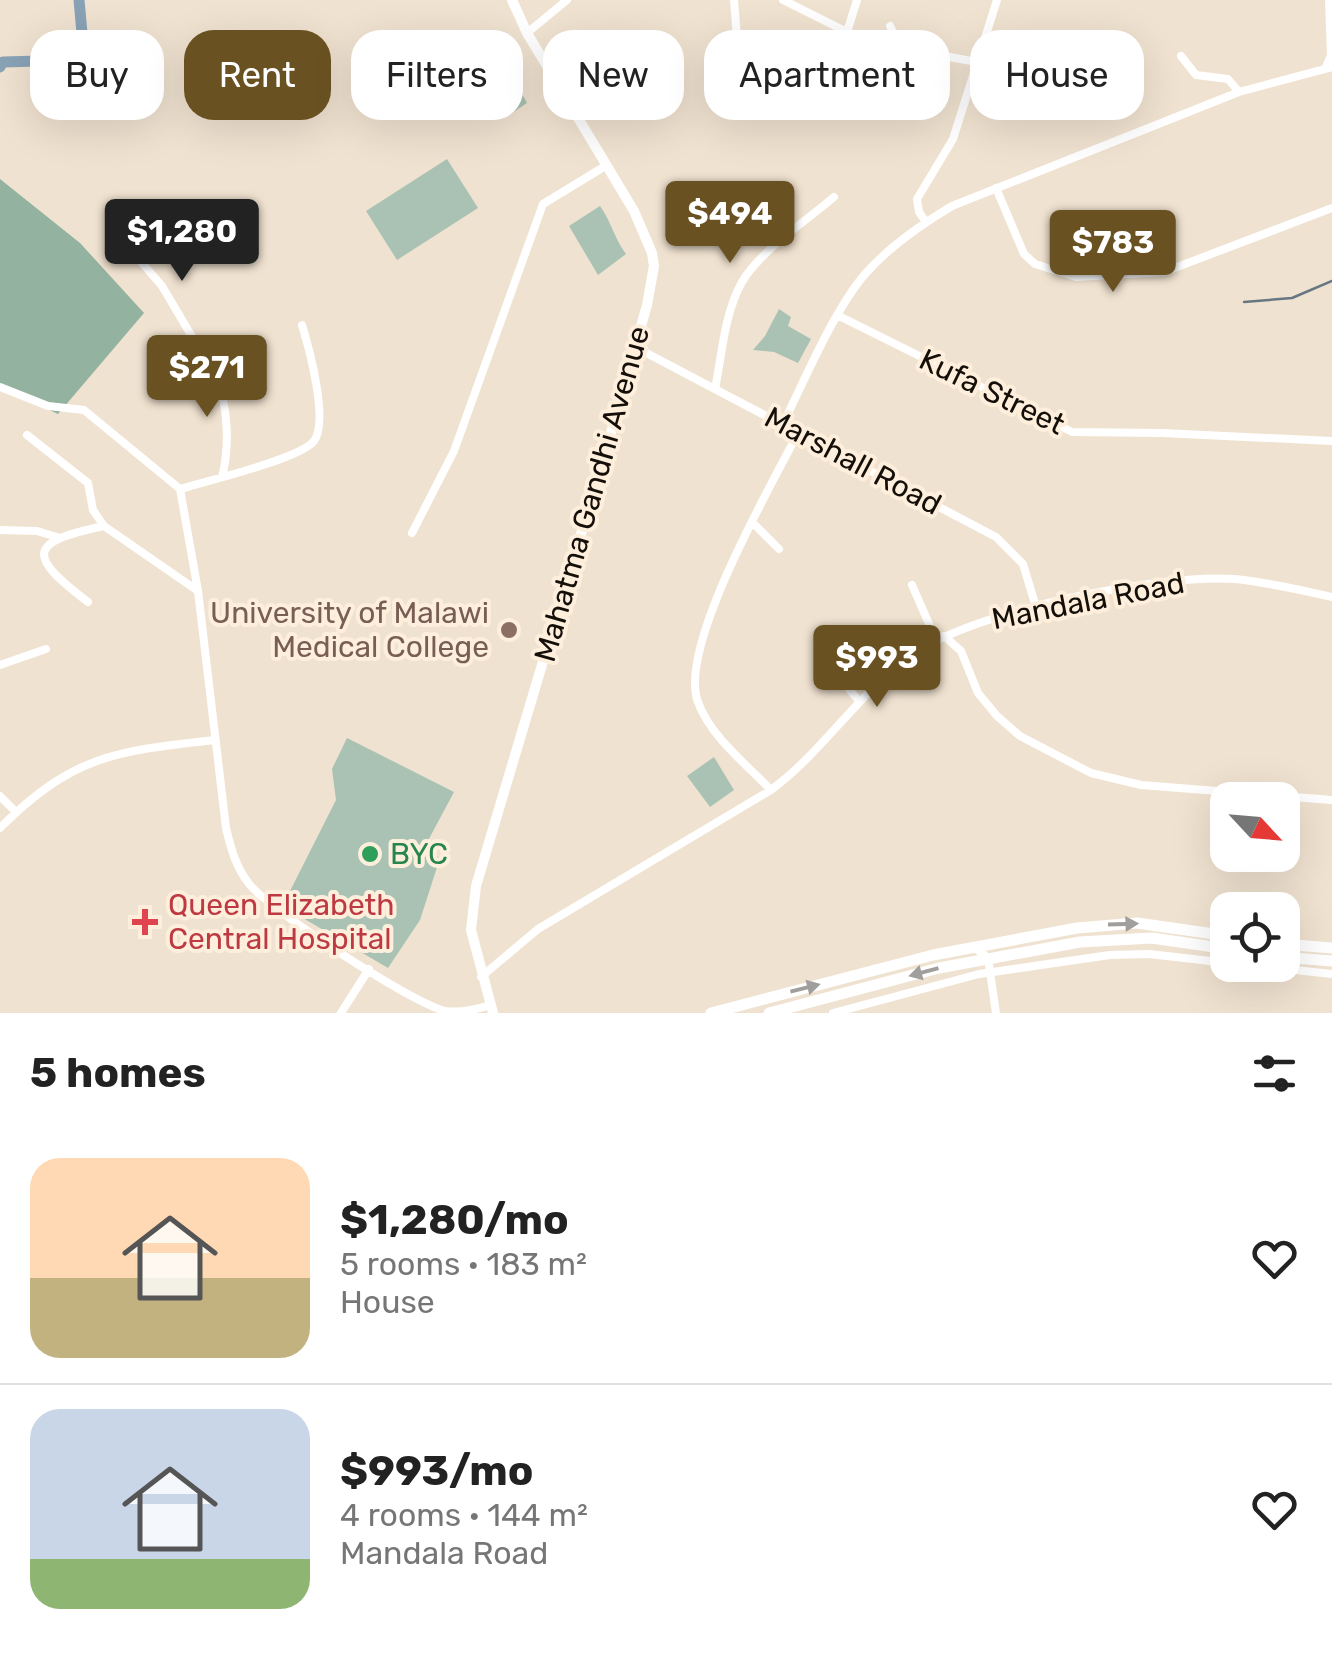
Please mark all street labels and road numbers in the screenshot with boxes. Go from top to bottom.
street label: Mahatma Gandhi Avenue [527,322,657,666]
street label: Kufa Street [913,341,1071,443]
street label: Marshall Road [758,399,948,523]
street label: Mandala Road [989,565,1187,637]

